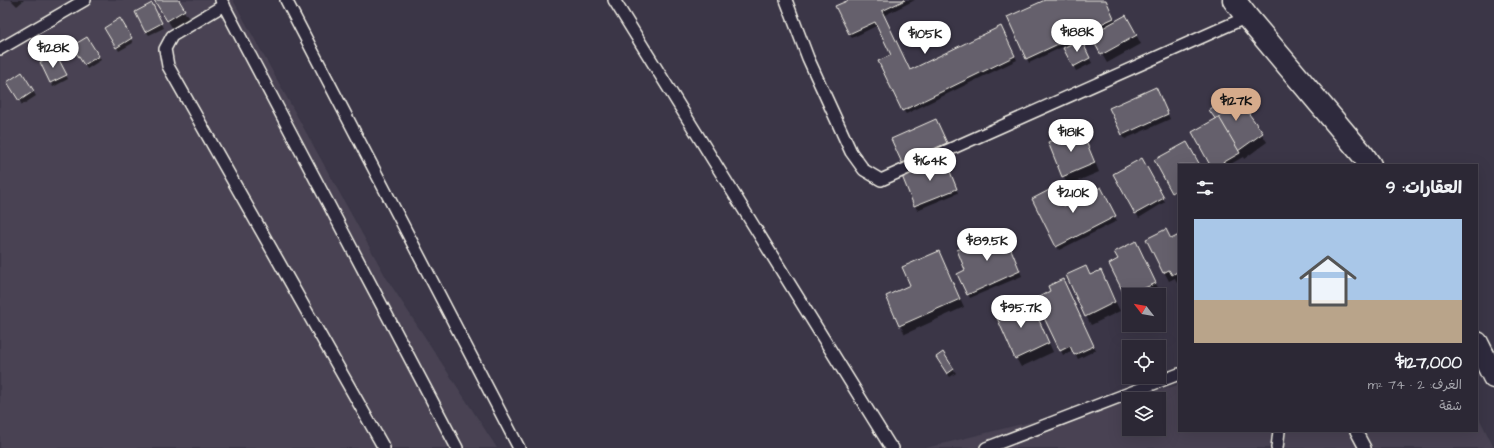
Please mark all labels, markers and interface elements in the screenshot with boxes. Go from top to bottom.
pin: $188K [1049,19,1105,53]
pin: $105K [897,21,953,55]
text: $188K [1060,23,1094,41]
text: $105K [908,25,942,43]
pin: $128K [25,35,81,69]
text: $128K [37,39,69,57]
pin: $127K [1208,88,1264,122]
text: $127K [1220,92,1252,110]
pin: $181K [1043,119,1099,153]
text: $181K [1058,123,1084,141]
pin: $164K [902,148,958,182]
text: $164K [913,152,947,170]
text: العقارات: 9 [1386,176,1462,200]
icon: filters [1194,177,1216,199]
pin: $210K [1045,180,1101,214]
text: $210K [1057,184,1089,202]
pin: $89.5K [954,228,1020,262]
text: $89.5K [966,232,1008,250]
icon: home [1292,245,1364,317]
north arrow [1122,288,1166,332]
map controls [1122,288,1166,436]
pin: $95.7K [988,295,1054,329]
text: $95.7K [1000,299,1042,317]
button: locate [1122,340,1166,384]
text: $127,000 [1395,351,1462,375]
text: الغرف: 2 · 74 m² [1368,376,1462,394]
button: layers [1122,392,1166,436]
text: شقة [1439,397,1462,415]

